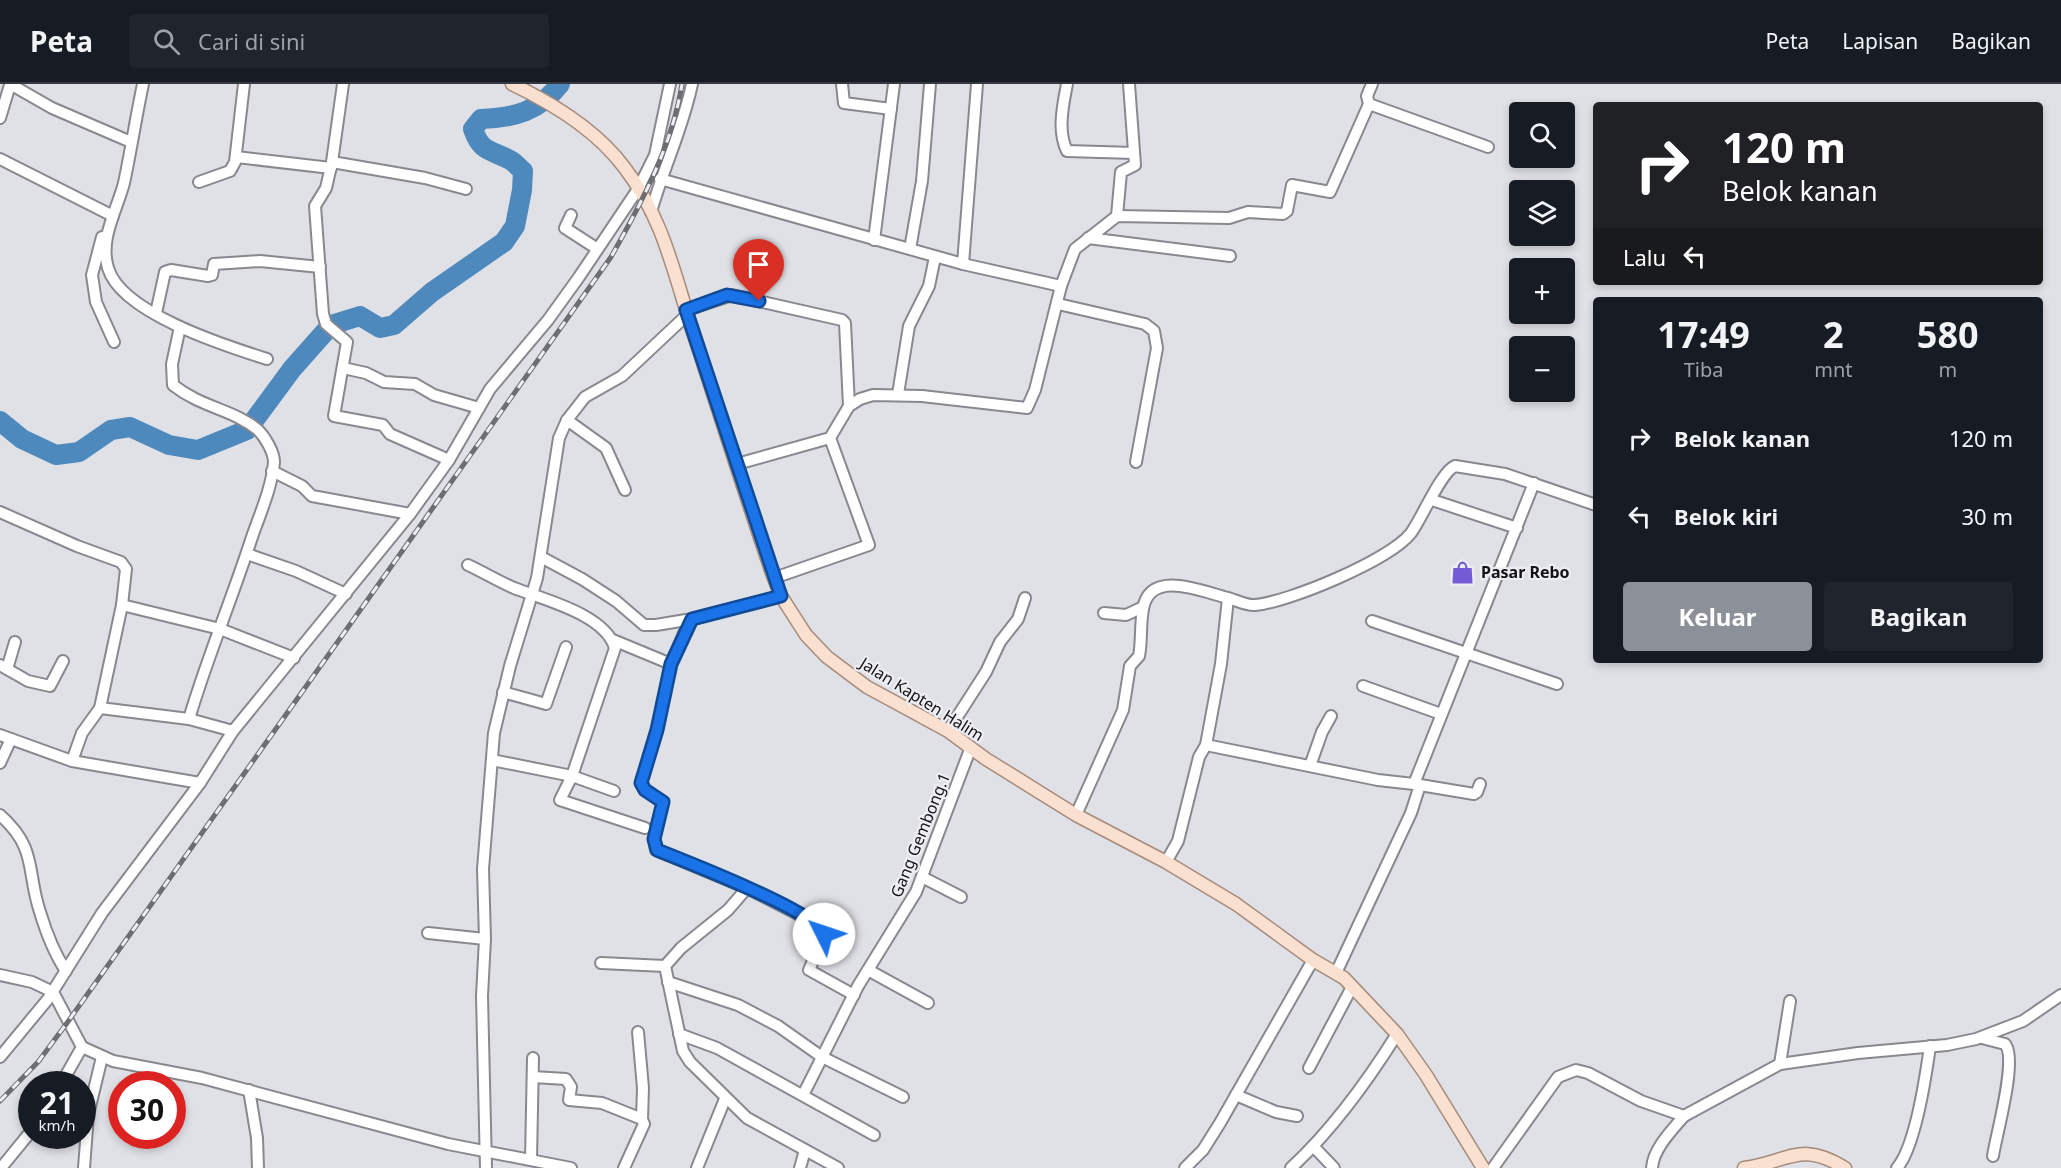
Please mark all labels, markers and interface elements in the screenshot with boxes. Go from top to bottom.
search box [129,14,549,68]
text: Peta [30,22,93,60]
icon: search [150,25,183,58]
text: Cari di sini [198,26,305,56]
text: Peta [1765,27,1809,55]
text: Lapisan [1842,27,1918,55]
text: Bagikan [1951,27,2031,55]
map controls [1509,102,1575,402]
button: search [1509,102,1575,168]
text: 120 m [1722,118,1846,175]
icon: right [1623,126,1701,204]
text: Belok kanan [1722,172,1878,209]
button: layers [1509,180,1575,246]
pin [733,239,784,301]
icon: left [1678,240,1711,273]
text: Lalu [1623,242,1666,272]
icon: arrive [742,248,775,281]
button: + [1509,258,1575,324]
text: 17:49 [1657,310,1750,359]
text: 2 [1823,310,1844,359]
text: 580 [1917,310,1979,359]
button: − [1509,336,1575,402]
text: Tiba [1684,356,1724,383]
text: mnt [1814,356,1852,383]
text: m [1938,356,1957,383]
icon: right [1623,422,1656,455]
text: Belok kanan [1674,423,1810,453]
text: 120 m [1949,423,2013,453]
icon: left [1623,500,1656,533]
text: Belok kiri [1674,501,1778,531]
text: 30 m [1962,501,2013,531]
shop icon: Pasar Rebo [1450,559,1476,585]
place label: Pasar Rebo [1481,561,1570,583]
button: Keluar [1623,582,1812,651]
button: Bagikan [1824,582,2013,651]
street label: Jalan Kapten Halim [854,651,988,746]
street label: Gang Gembong.1 [885,769,955,901]
position arrow [792,902,856,966]
speed limit sign: 30 [108,1071,186,1149]
text: 21 [40,1082,74,1123]
text: km/h [39,1115,75,1135]

